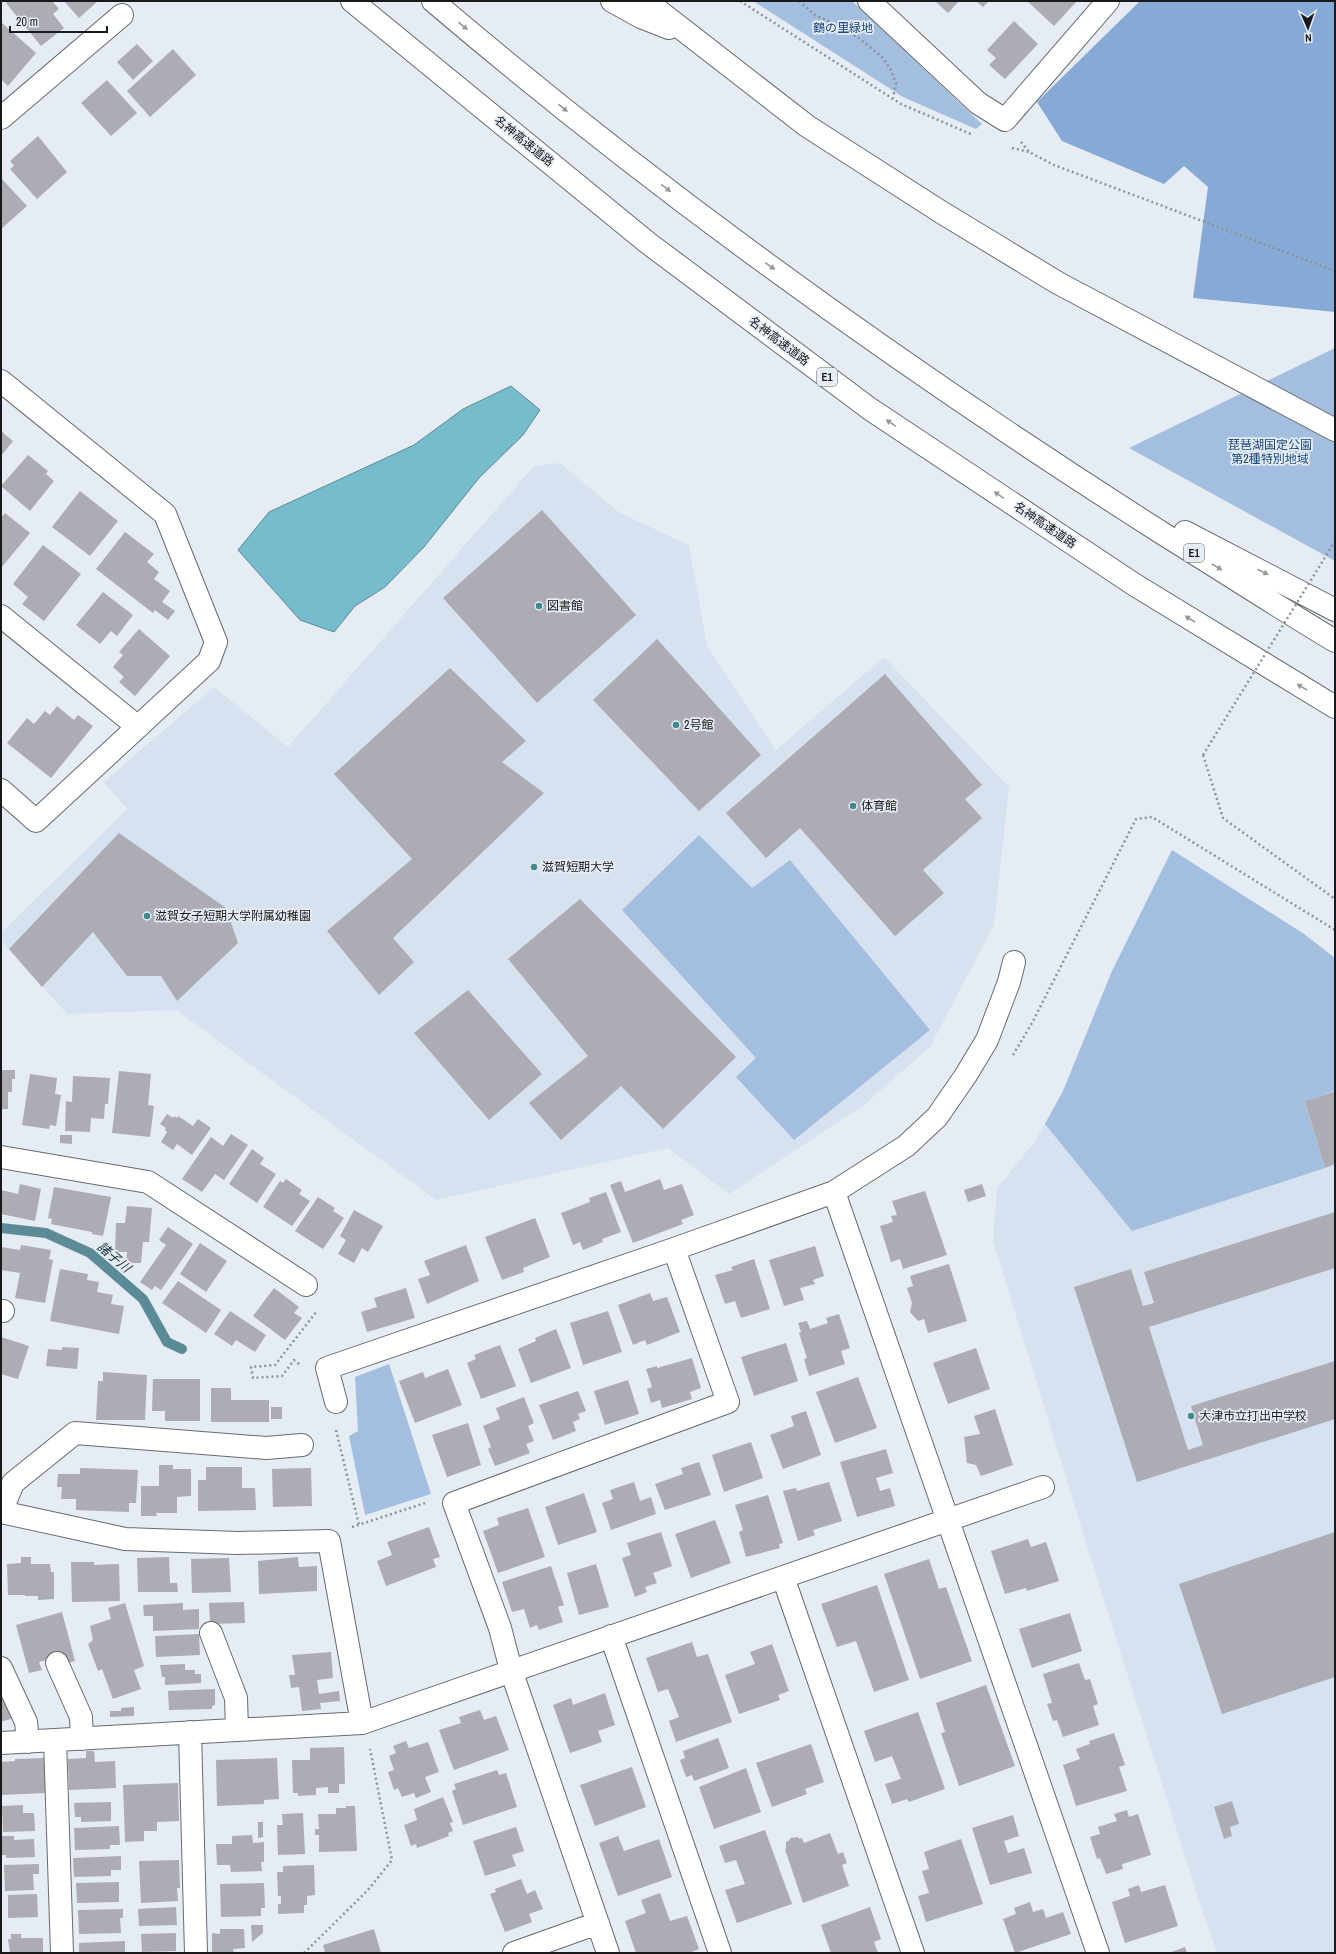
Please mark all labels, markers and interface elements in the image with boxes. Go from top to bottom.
scale bar [10,8,107,34]
north arrow [1288,8,1328,48]
text: 20 m [16,14,38,30]
park label: 鶴の里緑地 [813,20,873,36]
one-way arrow [457,22,468,30]
text: N [1305,31,1312,45]
one-way arrow [558,104,569,113]
street label: 名神高速道路 [491,112,557,170]
one-way arrow [661,184,671,192]
one-way arrow [765,262,775,270]
street label: 名神高速道路 [745,313,813,369]
road number: E1 [817,368,837,386]
one-way arrow [886,419,896,427]
park label: 琵琶湖国定公園 第2種特別地域 [1228,437,1312,467]
one-way arrow [994,491,1005,499]
street label: 名神高速道路 [1011,498,1079,552]
road number: E1 [1184,544,1204,562]
one-way arrow [1211,564,1223,571]
one-way arrow [1257,569,1269,575]
place label: 図書館 [547,598,583,614]
marker: 図書館 [534,601,544,611]
one-way arrow [1184,616,1196,623]
one-way arrow [1296,683,1308,690]
place label: 2号館 [684,717,713,733]
marker: 2号館 [671,720,681,730]
place label: 体育館 [861,798,897,814]
marker: 体育館 [848,801,858,811]
place label: 滋賀短期大学 [542,859,614,875]
marker: 滋賀短期大学 [529,862,539,872]
place label: 滋賀女子短期大学附属幼稚園 [155,908,311,924]
marker: 滋賀女子短期大学附属幼稚園 [142,911,152,921]
water label: 諸子川 [94,1238,136,1277]
place label: 大津市立打出中学校 [1199,1408,1307,1424]
marker: 大津市立打出中学校 [1186,1411,1196,1421]

